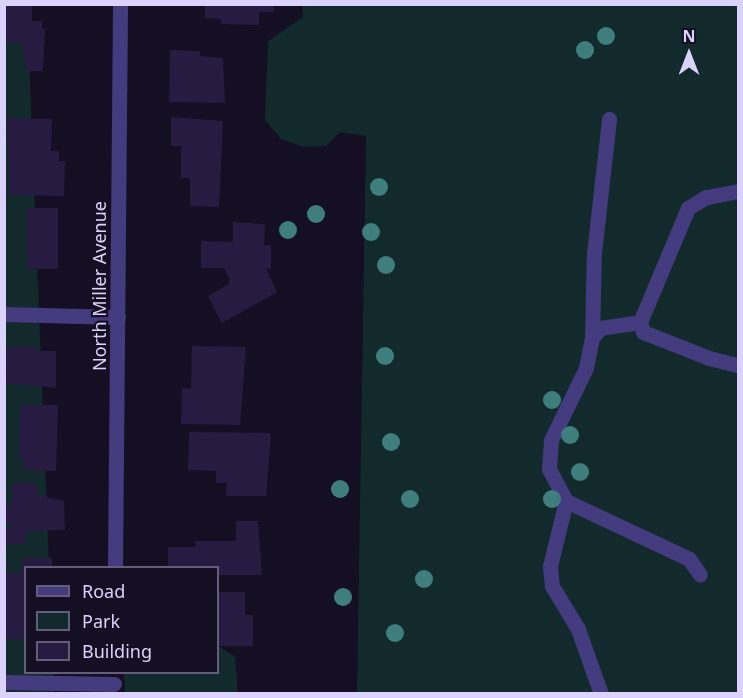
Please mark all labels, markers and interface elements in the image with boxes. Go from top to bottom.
north arrow [659,24,719,84]
text: N [682,25,696,47]
street label: North Miller Avenue [88,201,110,371]
legend [24,566,219,674]
text: Road [82,579,125,603]
text: Park [82,609,120,633]
text: Building [82,639,152,663]

